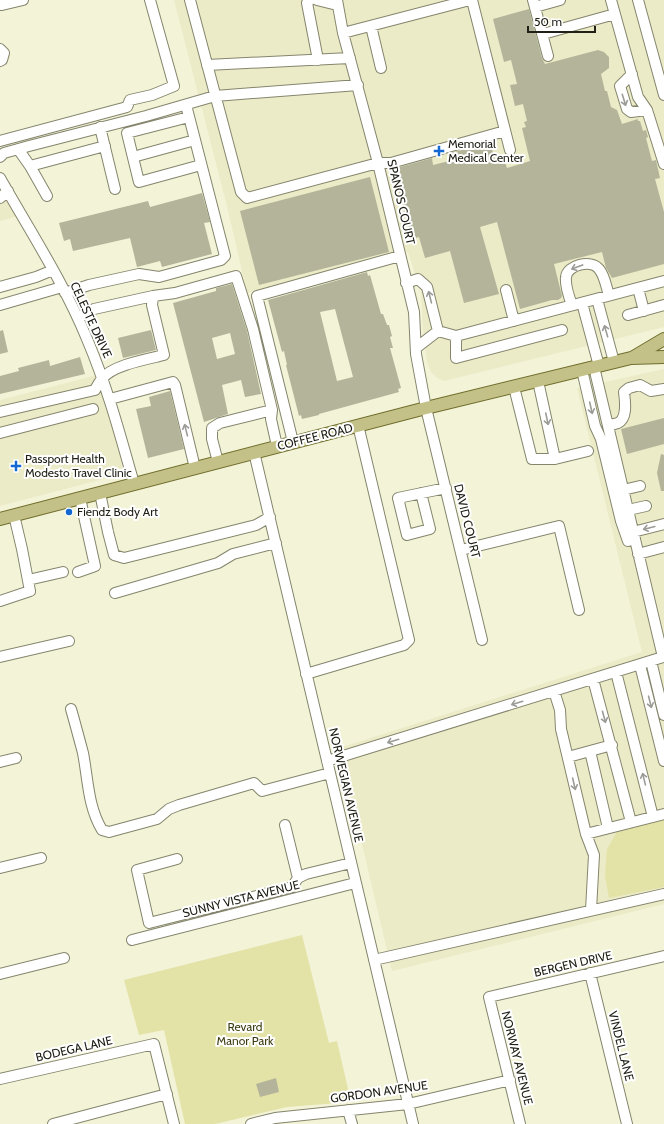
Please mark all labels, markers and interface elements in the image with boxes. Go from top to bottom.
scale bar [528,8,595,34]
text: 50 m [534,14,562,29]
one-way arrow [621,93,628,106]
place label: Memorial Medical Center [448,136,524,165]
marker: Memorial Medical Center [433,145,445,157]
street label: SPANOS COURT [384,158,419,246]
one-way arrow [571,263,583,271]
street label: CELESTE DRIVE [67,279,116,361]
one-way arrow [425,291,433,304]
one-way arrow [601,324,609,337]
one-way arrow [588,401,595,414]
one-way arrow [543,412,551,425]
street label: COFFEE ROAD [275,420,355,453]
one-way arrow [182,423,189,436]
place label: Passport Health Modesto Travel Clinic [25,451,132,480]
marker: Passport Health Modesto Travel Clinic [10,460,22,472]
street label: DAVID COURT [451,482,484,560]
place label: Fiendz Body Art [77,504,158,519]
marker: Fiendz Body Art [64,507,74,517]
one-way arrow [642,525,655,532]
one-way arrow [646,696,654,709]
one-way arrow [511,700,524,707]
one-way arrow [601,710,608,723]
street label: NORWEGIAN AVENUE [326,726,367,844]
one-way arrow [386,738,399,745]
one-way arrow [639,773,647,786]
one-way arrow [571,777,579,790]
street label: SUNNY VISTA AVENUE [181,877,301,920]
street label: BERGEN DRIVE [532,947,614,980]
street label: NORWAY AVENUE [499,1009,537,1107]
street label: VINDEL LANE [606,1009,637,1083]
park label: Revard Manor Park [217,1019,274,1048]
street label: BODEGA LANE [34,1032,114,1065]
street label: GORDON AVENUE [329,1077,429,1106]

